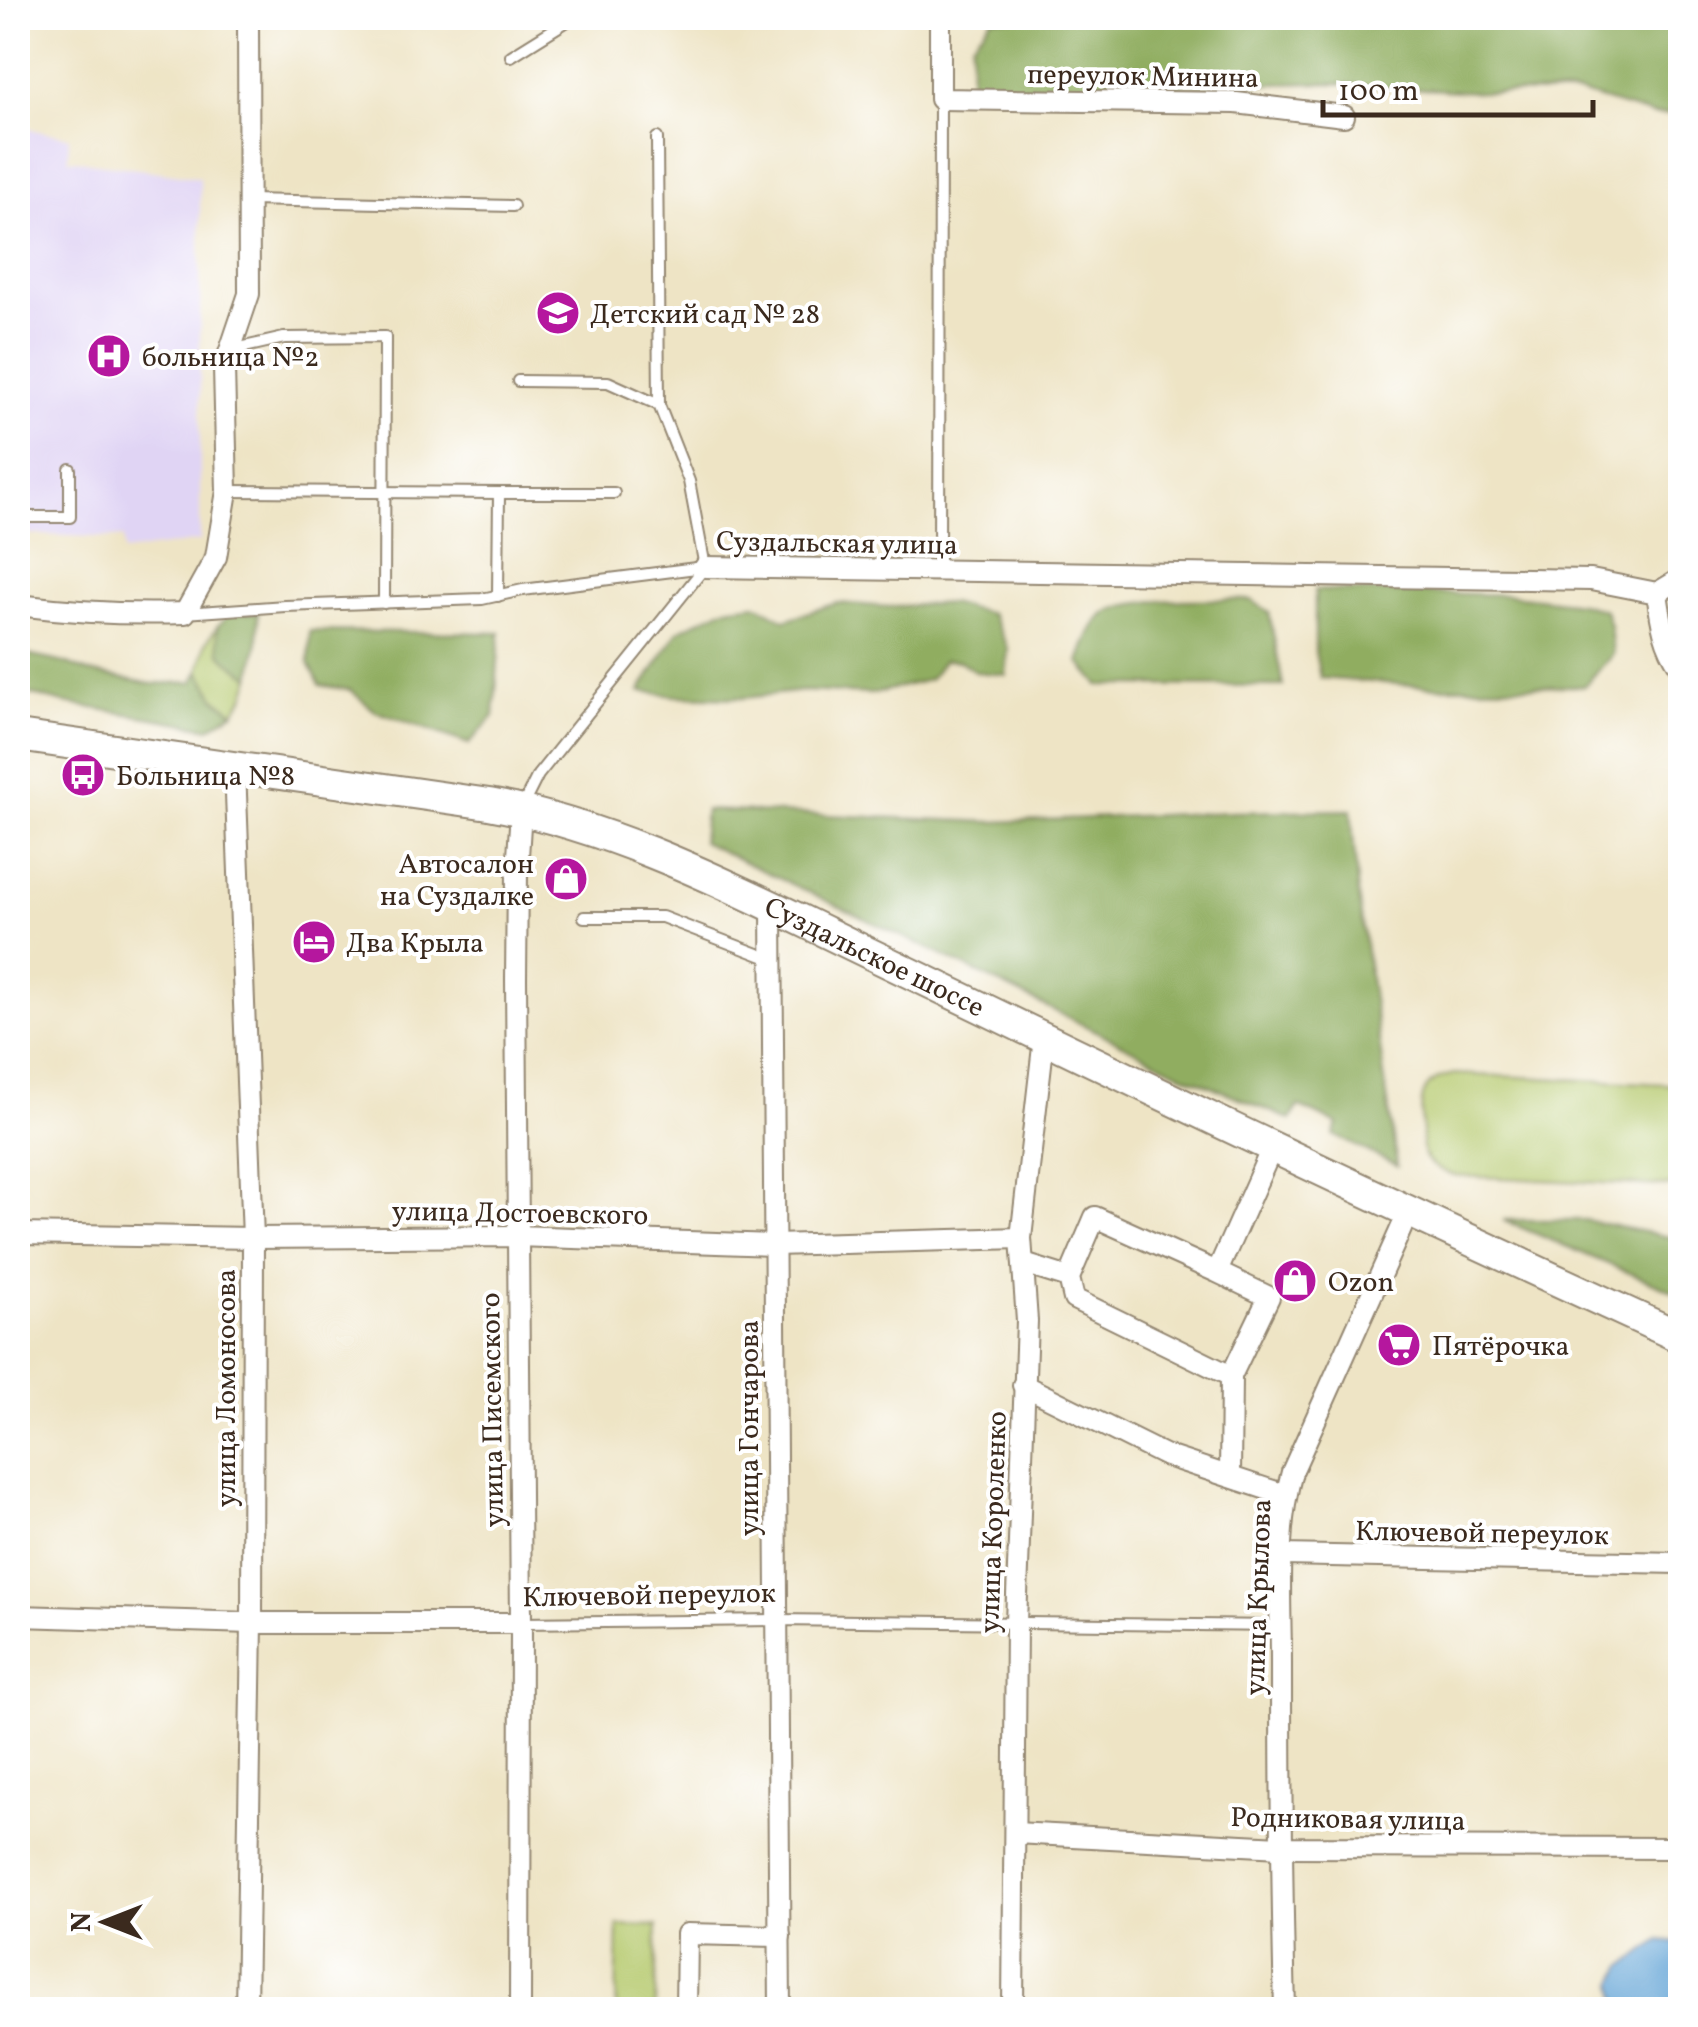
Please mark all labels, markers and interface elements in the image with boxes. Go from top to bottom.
scale bar [1323,55,1593,117]
street label: переулок Минина [1027,56,1259,99]
text: 100 m [1338,71,1419,113]
school or university icon: Детский сад № 28 [535,290,581,336]
place label: Детский сад № 28 [590,296,820,335]
hospital icon: больница №2 [86,333,132,379]
place label: больница №2 [142,339,319,378]
street label: Суздальская улица [716,523,958,566]
bus stop icon: Больница №8 [60,752,106,798]
place label: Больница №8 [116,758,295,797]
place label: Автосалон на Суздалке [380,846,534,917]
shop icon: Автосалон на Суздалке [543,856,589,902]
street label: Суздальское шоссе [757,888,990,1028]
hotel icon: Два Крыла [291,919,337,965]
place label: Два Крыла [346,925,484,964]
street label: улица Достоевского [391,1193,649,1236]
shop icon: Ozon [1272,1258,1318,1304]
place label: Ozon [1328,1264,1394,1303]
street label: улица Ломоносова [208,1269,247,1507]
street label: улица Писемского [472,1292,515,1528]
street label: улица Гончарова [731,1320,770,1536]
supermarket icon: Пятёрочка [1376,1322,1422,1368]
place label: Пятёрочка [1432,1328,1569,1367]
street label: улица Короленко [971,1410,1018,1634]
street label: улица Крылова [1237,1498,1282,1696]
street label: Ключевой переулок [1355,1513,1609,1556]
street label: Ключевой переулок [522,1575,776,1618]
street label: Родниковая улица [1230,1799,1466,1842]
north arrow [55,1872,155,1972]
text: N [63,1912,102,1932]

